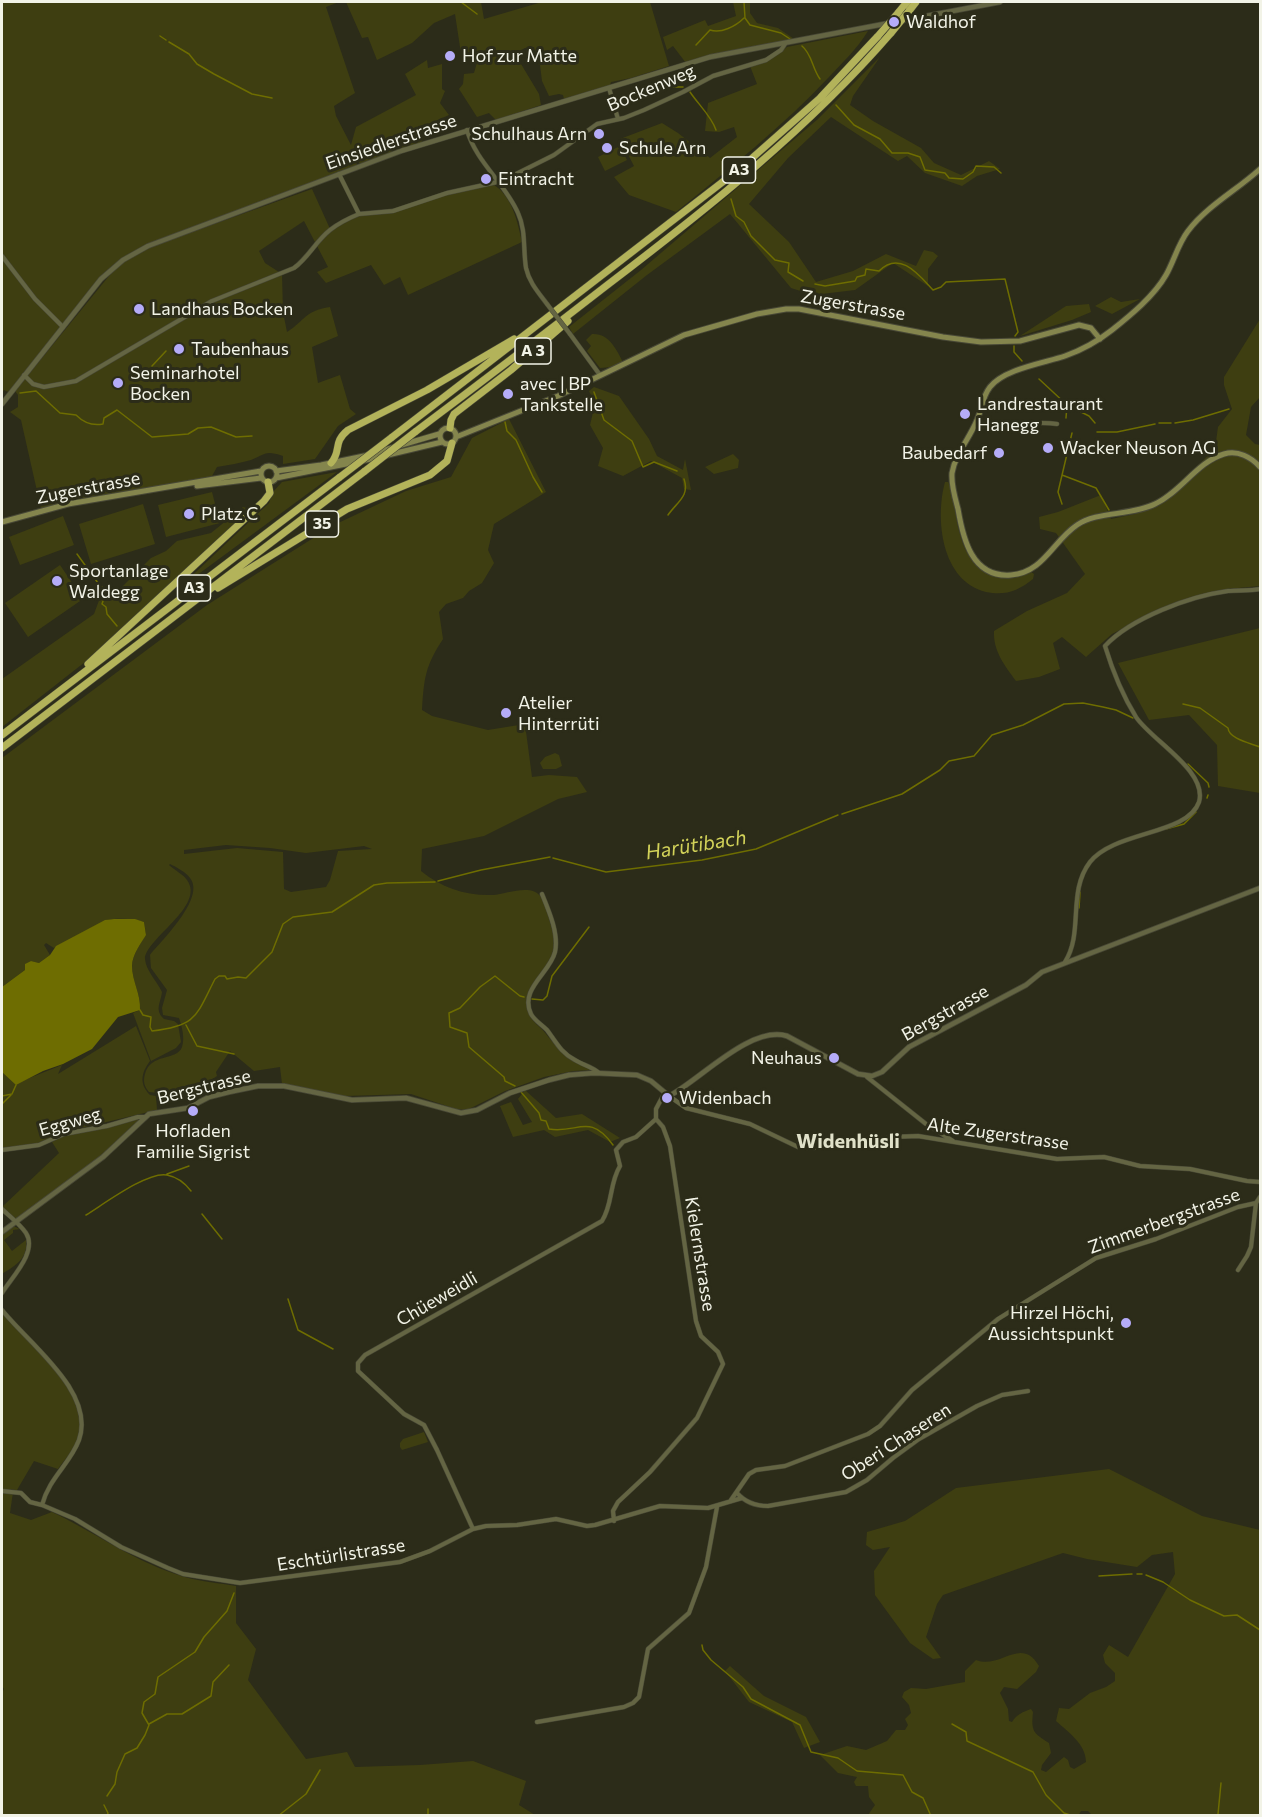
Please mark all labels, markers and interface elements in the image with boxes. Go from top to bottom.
place label: Waldhof [906,11,976,33]
marker: Waldhof [887,15,901,29]
place label: Hof zur Matte [462,45,577,67]
marker: Hof zur Matte [443,49,457,63]
street label: Bockenweg [604,60,698,116]
street label: Einsiedlerstrasse [323,109,459,175]
place label: Schulhaus Arn [471,123,587,145]
marker: Schulhaus Arn [592,127,606,141]
place label: Schule Arn [619,137,706,159]
marker: Schule Arn [600,141,614,155]
road number: A3 [722,157,756,183]
place label: Eintracht [498,168,574,190]
marker: Eintracht [479,172,493,186]
street label: Zugerstrasse [799,285,907,325]
place label: Landhaus Bocken [151,298,293,320]
marker: Landhaus Bocken [132,302,146,316]
place label: Taubenhaus [191,338,289,360]
road number: A 3 [515,338,551,364]
marker: Taubenhaus [172,342,186,356]
place label: Seminarhotel Bocken [130,362,240,404]
place label: avec | BP Tankstelle [520,373,603,416]
marker: Seminarhotel Bocken [111,376,125,390]
marker: avec | BP Tankstelle [501,387,515,401]
place label: Landrestaurant Hanegg [977,393,1103,436]
marker: Landrestaurant Hanegg [958,407,972,421]
place label: Wacker Neuson AG [1060,437,1216,459]
marker: Wacker Neuson AG [1041,441,1055,455]
place label: Baubedarf [902,442,987,464]
marker: Baubedarf [992,446,1006,460]
street label: Zugerstrasse [34,467,142,509]
place label: Platz C [201,503,258,525]
marker: Platz C [182,507,196,521]
road number: 35 [306,511,338,537]
place label: Sportanlage Waldegg [69,560,168,602]
marker: Sportanlage Waldegg [50,574,64,588]
road number: A3 [178,575,210,601]
place label: Atelier Hinterrüti [518,692,600,734]
marker: Atelier Hinterrüti [499,706,513,720]
water label: Harütibach [644,825,748,865]
street label: Bergstrasse [898,980,992,1046]
place label: Neuhaus [751,1047,822,1069]
marker: Neuhaus [827,1051,841,1065]
street label: Bergstrasse [155,1065,253,1109]
place label: Widenbach [679,1087,771,1109]
marker: Widenbach [660,1091,674,1105]
street label: Eggweg [36,1103,104,1141]
marker: Hofladen Familie Sigrist [186,1104,200,1118]
street label: Alte Zugerstrasse [926,1113,1070,1155]
place label: Hofladen Familie Sigrist [136,1120,250,1162]
district label: Widenhüsli [796,1129,900,1153]
street label: Zimmerbergstrasse [1085,1184,1243,1258]
street label: Kielernstrasse [680,1195,720,1313]
street label: Chüeweidli [393,1267,481,1331]
place label: Hirzel Höchi, Aussichtspunkt [988,1302,1114,1344]
marker: Hirzel Höchi, Aussichtspunkt [1119,1316,1133,1330]
street label: Oberi Chaseren [837,1398,955,1486]
street label: Eschtürlistrasse [275,1534,407,1576]

